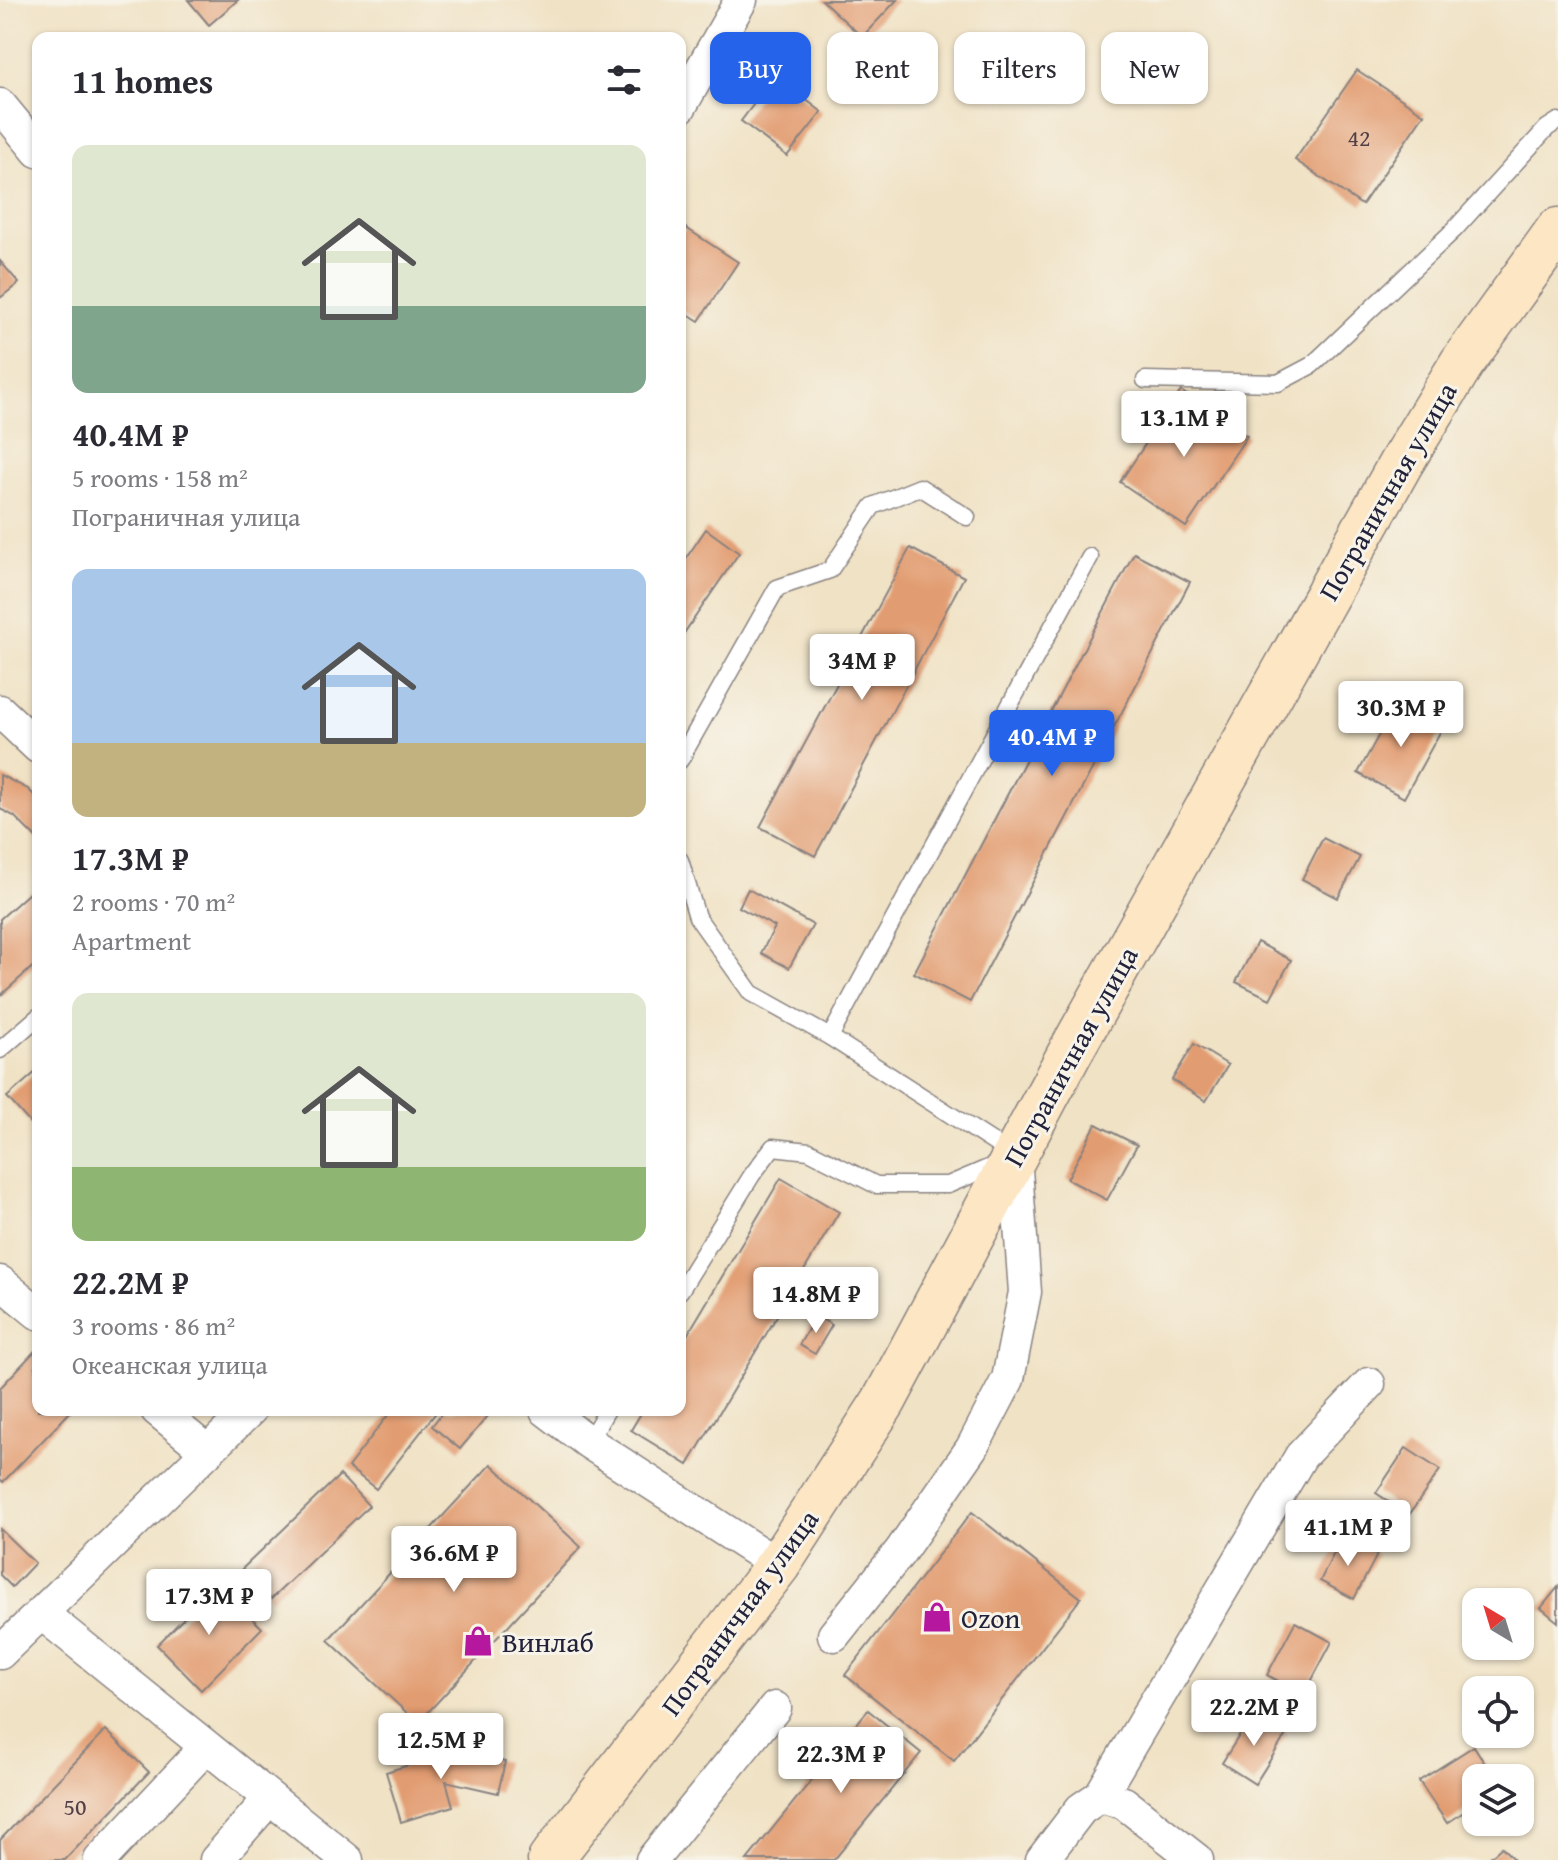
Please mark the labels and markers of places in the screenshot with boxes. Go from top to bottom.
pin: 13.1M ₽ [1110,391,1258,459]
pin: 34M ₽ [806,634,918,702]
pin: 30.3M ₽ [1327,681,1475,749]
pin: 40.4M ₽ [978,710,1126,778]
pin: 14.8M ₽ [742,1267,890,1335]
pin: 41.1M ₽ [1274,1500,1422,1568]
pin: 36.6M ₽ [380,1526,528,1594]
pin: 17.3M ₽ [135,1569,283,1637]
place label: Ozon [961,1597,1021,1638]
shop icon: Ozon [920,1600,954,1634]
place label: Винлаб [502,1621,594,1662]
shop icon: Винлаб [461,1624,495,1658]
pin: 22.2M ₽ [1180,1680,1328,1748]
pin: 12.5M ₽ [367,1713,515,1781]
pin: 22.3M ₽ [767,1727,915,1795]

